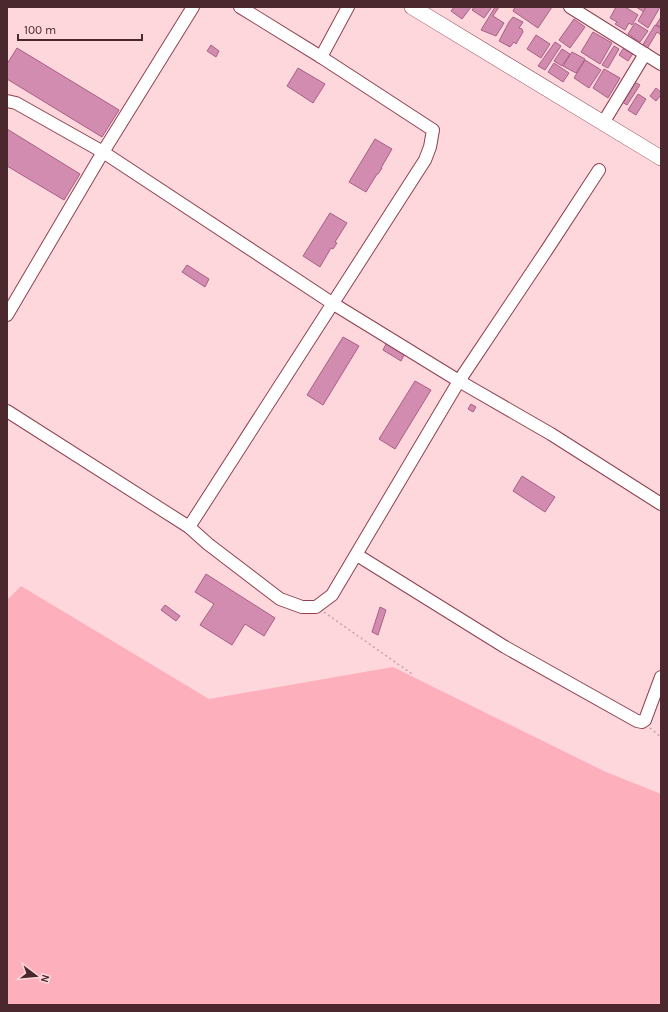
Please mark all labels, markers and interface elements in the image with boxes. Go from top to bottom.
scale bar [18,16,142,42]
text: 100 m [24,23,56,37]
north arrow [16,956,56,996]
text: N [38,973,52,984]

